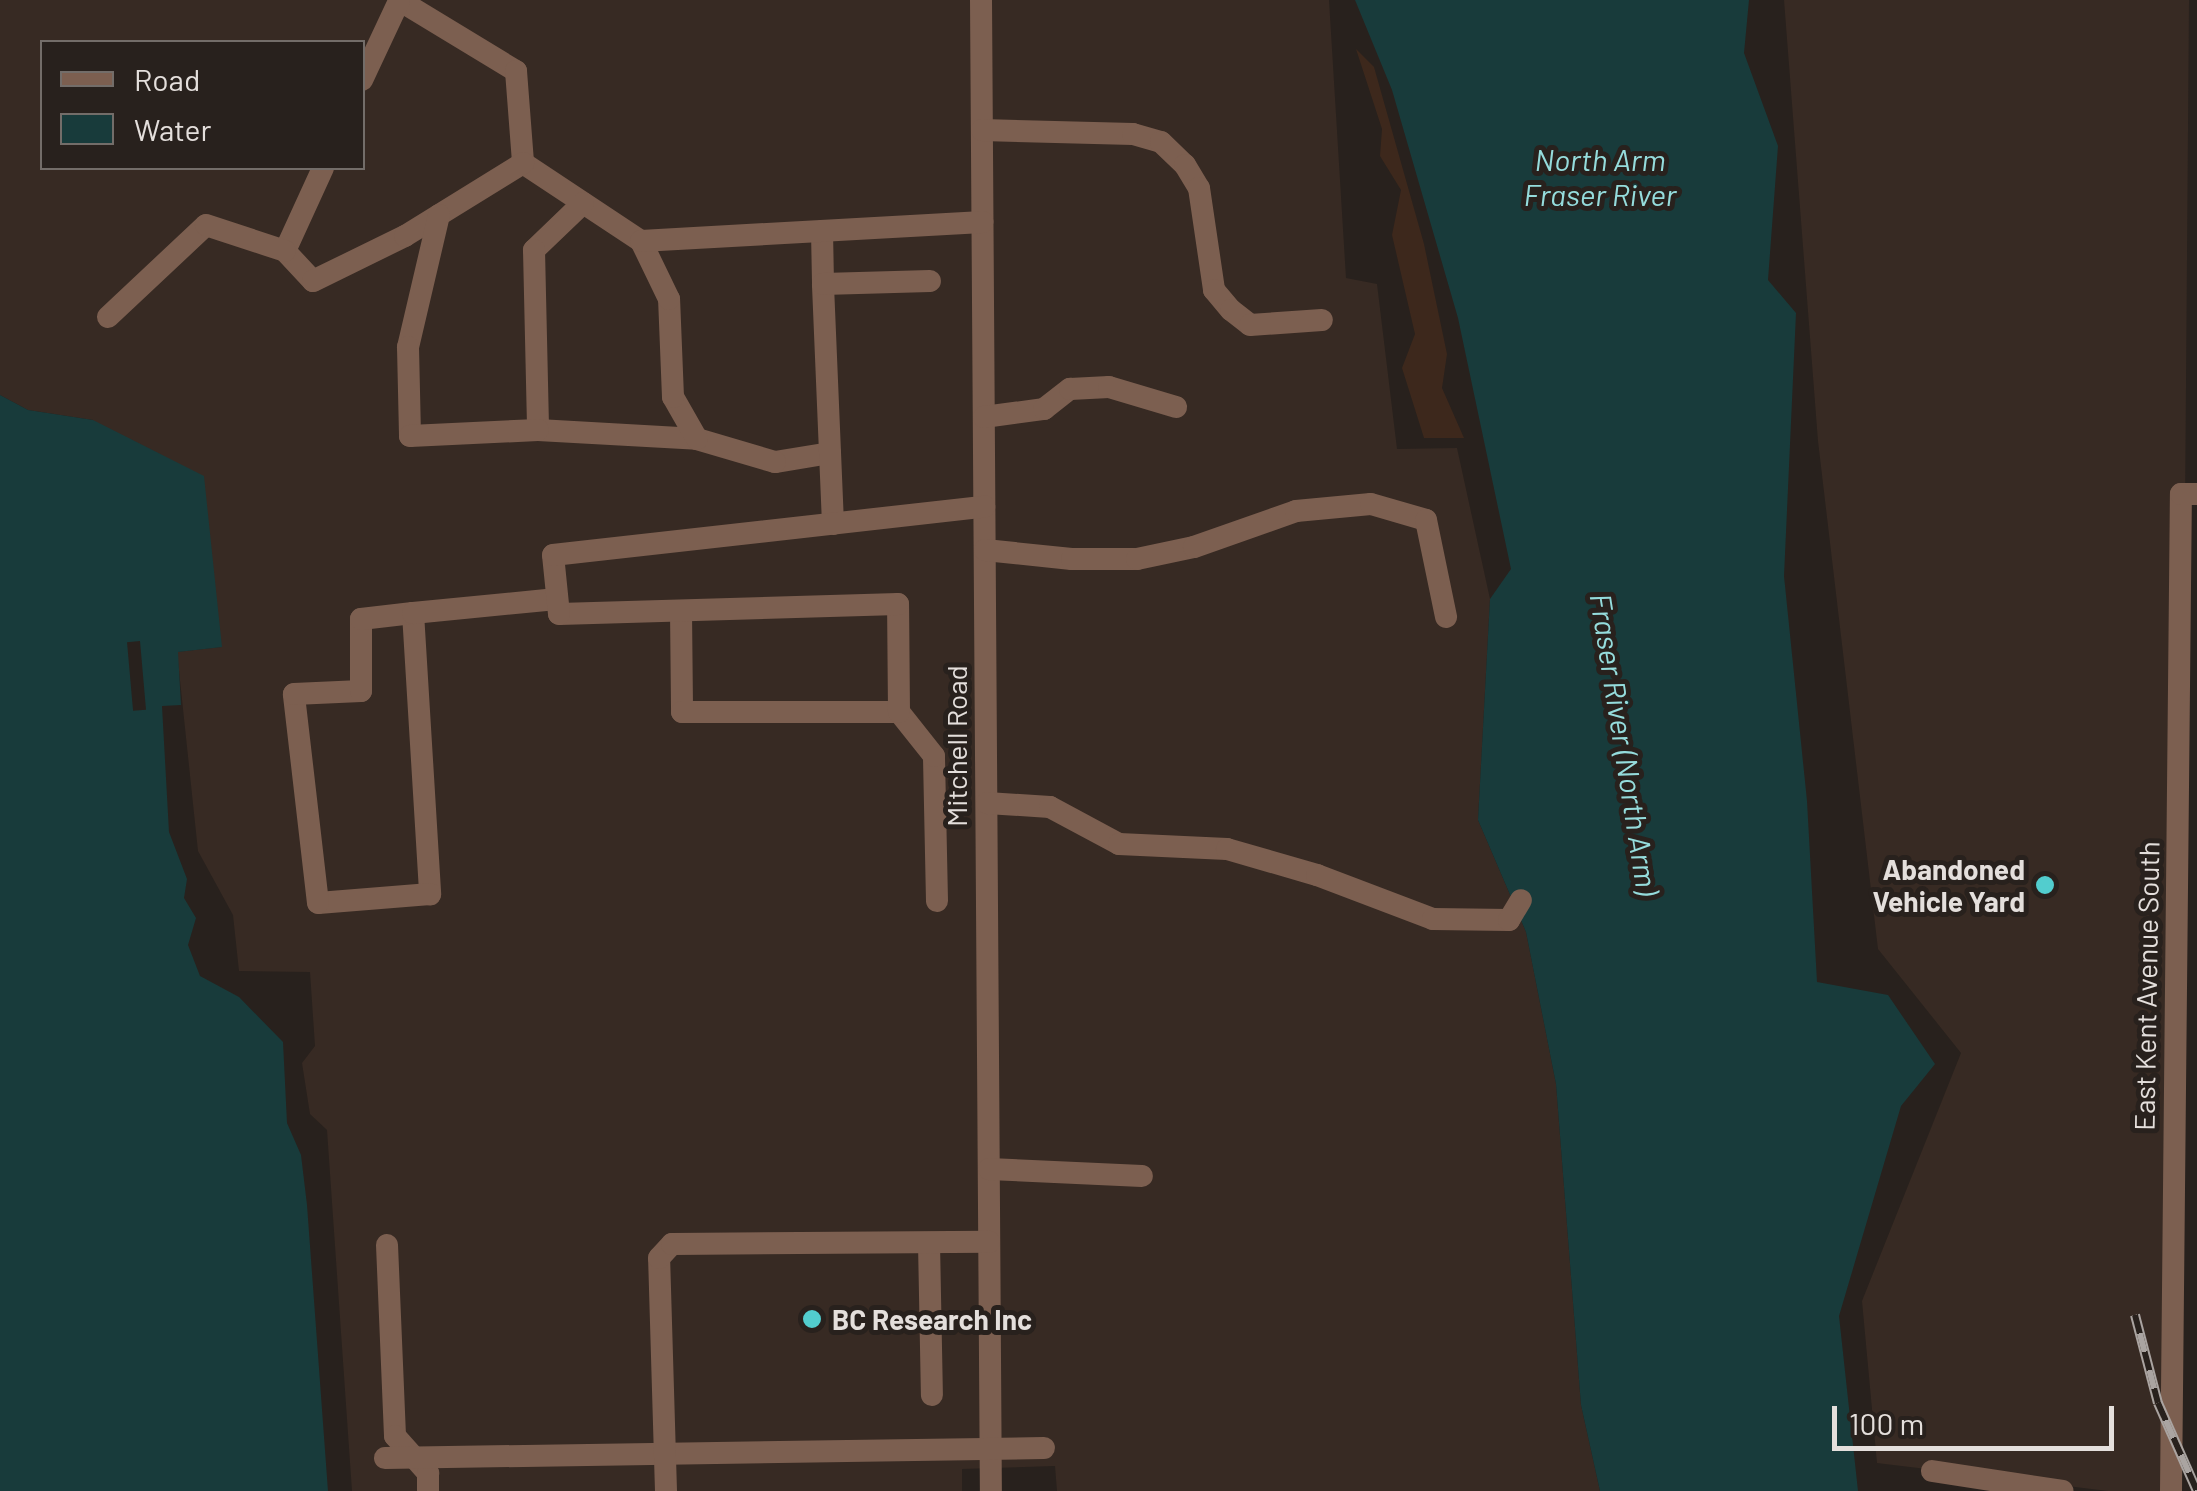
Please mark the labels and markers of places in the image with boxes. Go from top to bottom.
place label: Abandoned Vehicle Yard [1872,852,2025,918]
marker: Abandoned Vehicle Yard [2034,874,2056,896]
place label: BC Research Inc [832,1302,1032,1336]
marker: BC Research Inc [801,1308,823,1330]

